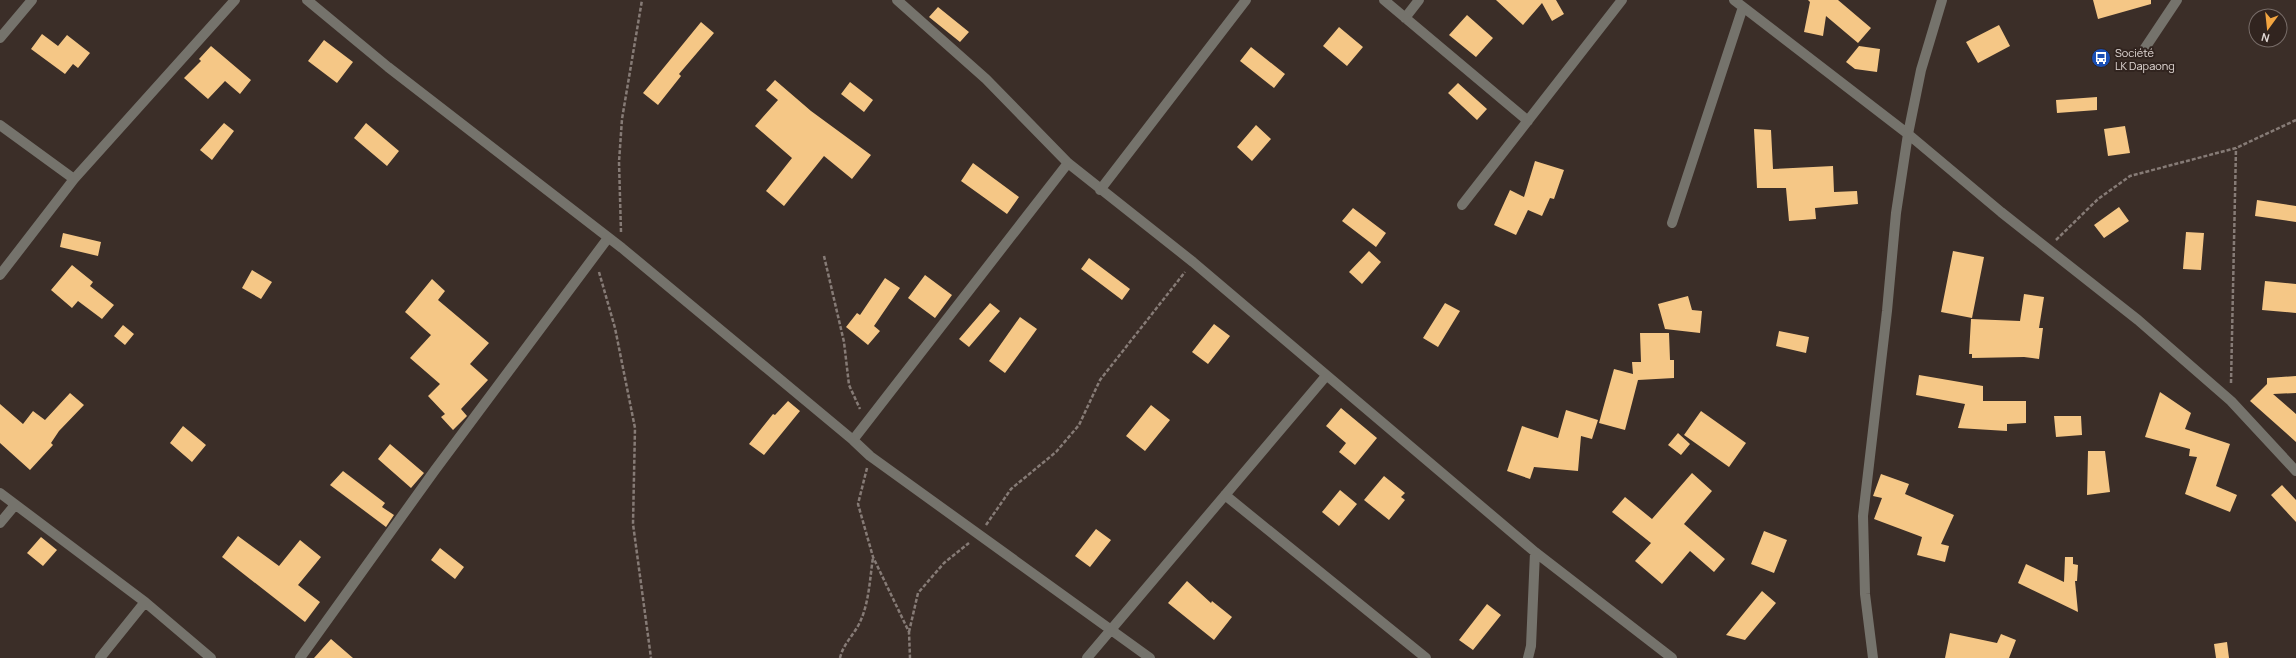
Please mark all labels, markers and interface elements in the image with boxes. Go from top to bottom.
north arrow [2248,8,2288,48]
text: N [2259,30,2271,46]
place label: Société LK Dapaong [2115,45,2175,73]
bus stop icon: Société LK Dapaong [2090,47,2112,69]

